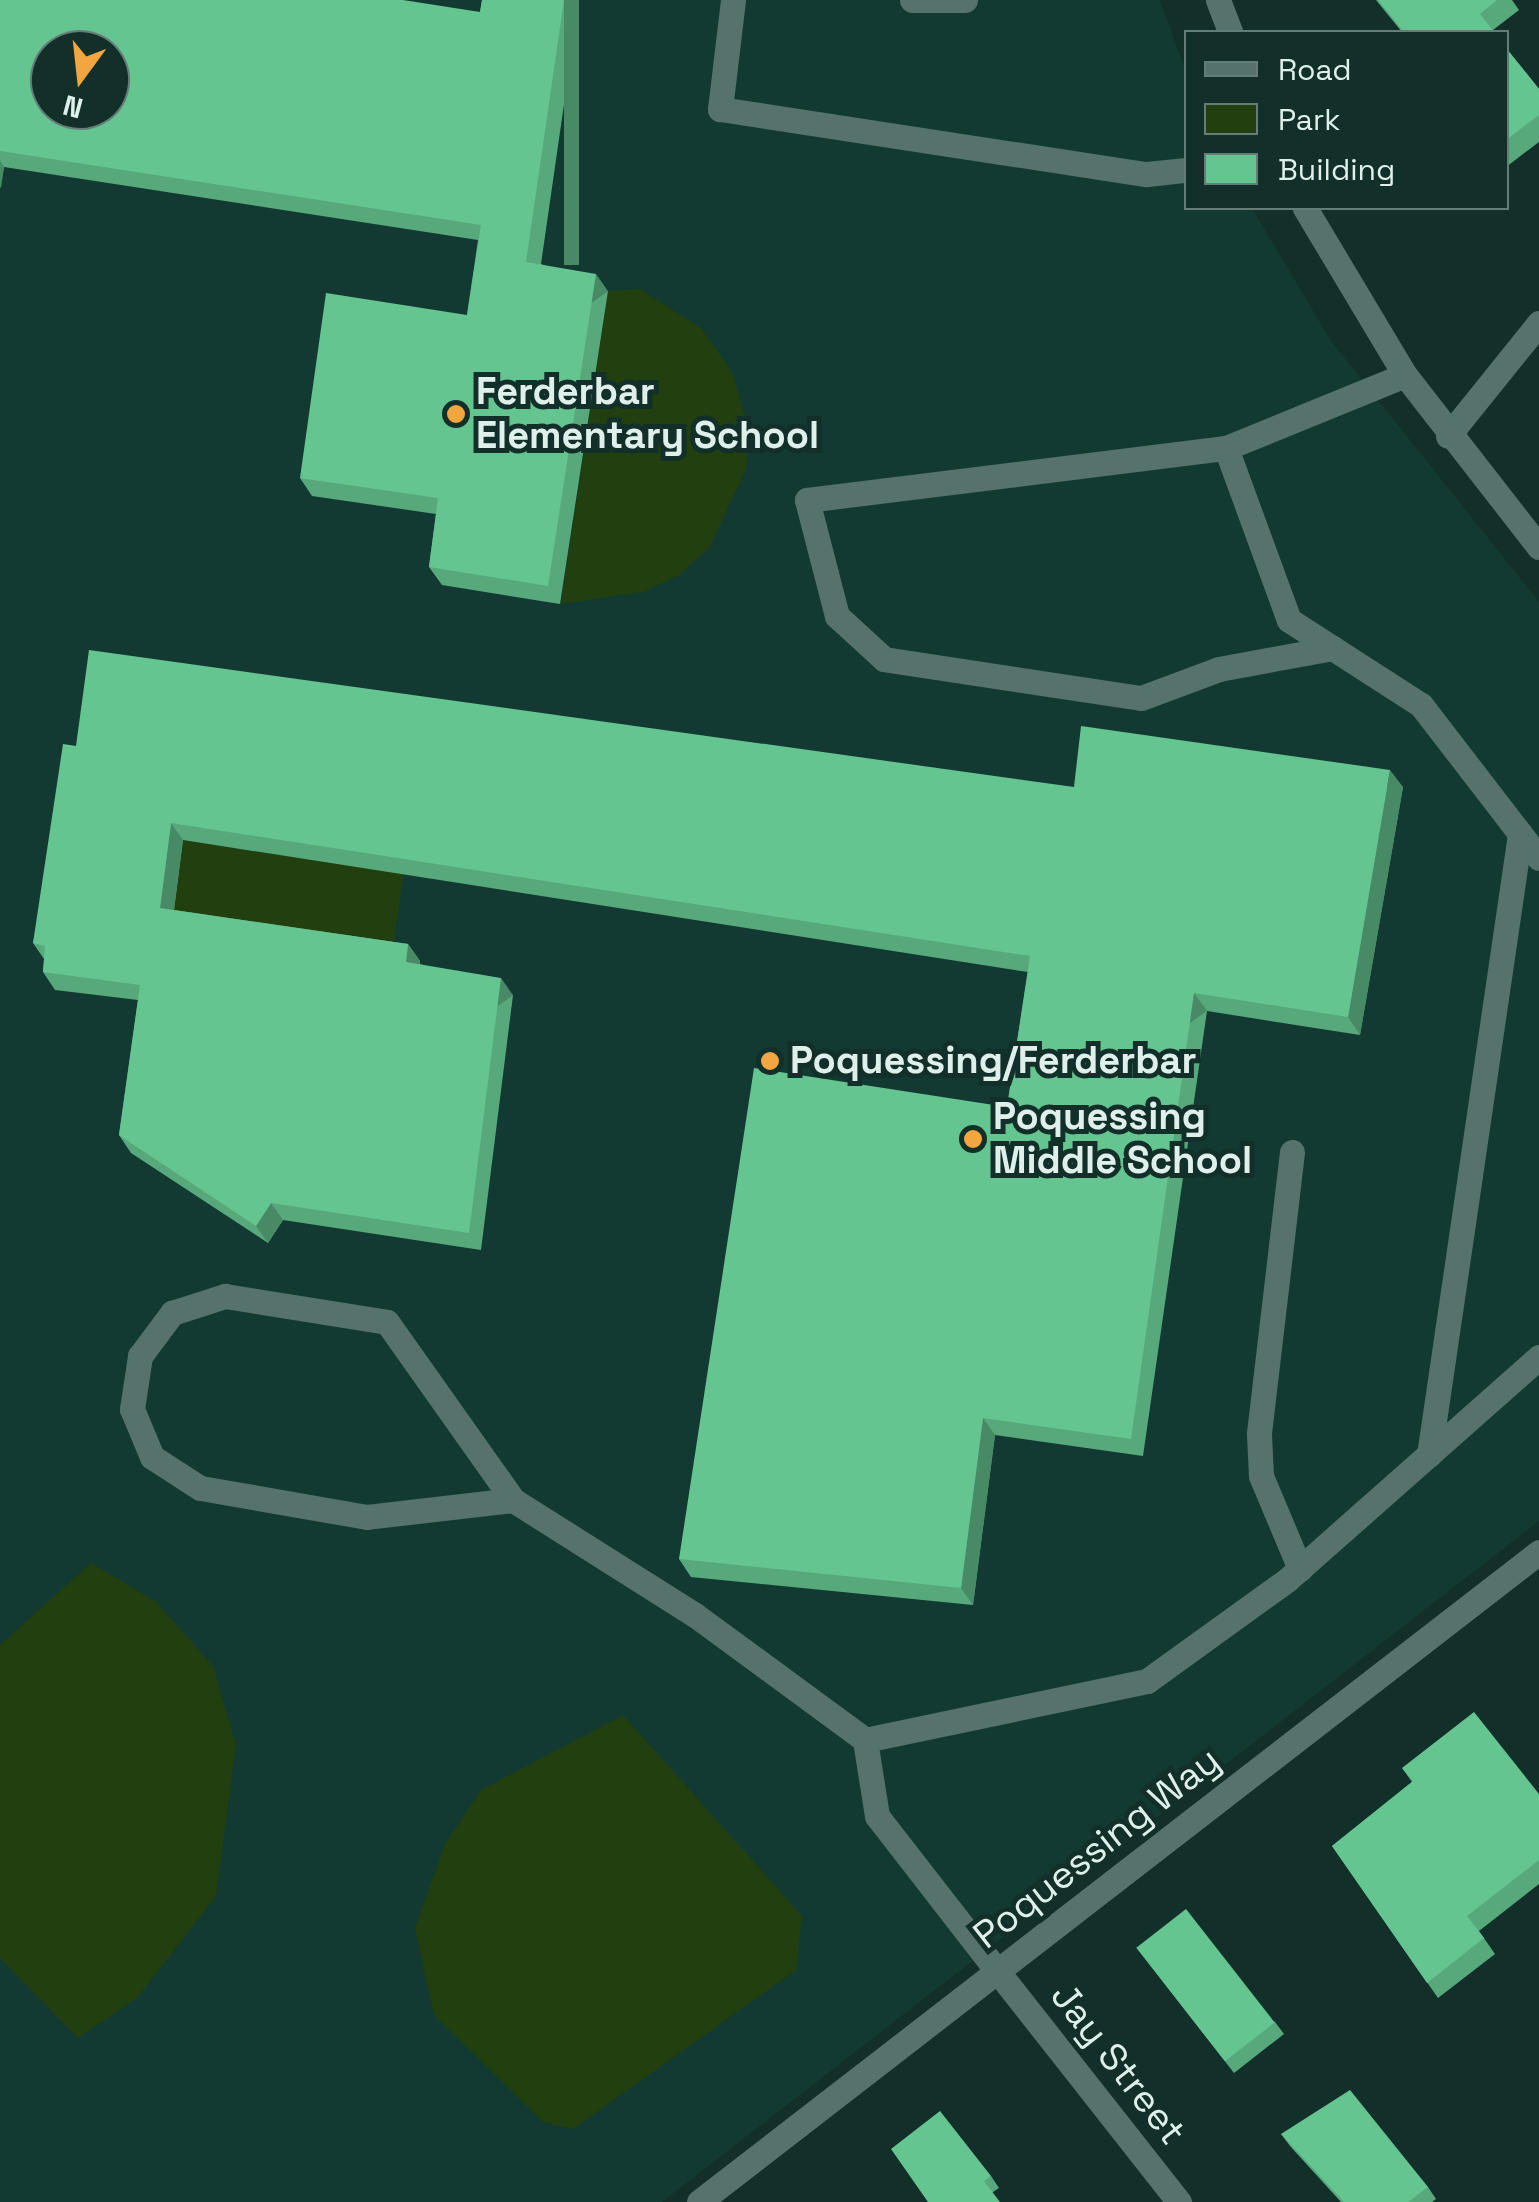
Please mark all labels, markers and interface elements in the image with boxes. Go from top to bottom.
north arrow [30,30,130,130]
legend [1184,30,1509,210]
text: Road [1278,50,1352,89]
text: N [59,87,86,127]
text: Park [1278,100,1340,139]
text: Building [1278,150,1395,189]
place label: Ferderbar Elementary School [476,369,819,458]
marker: Ferderbar Elementary School [445,403,467,425]
place label: Poquessing/Ferderbar [790,1038,1197,1084]
marker: Poquessing/Ferderbar [759,1050,781,1072]
place label: Poquessing Middle School [993,1094,1252,1184]
marker: Poquessing Middle School [962,1128,984,1150]
street label: Poquessing Way [965,1738,1229,1958]
street label: Jay Street [1041,1974,1195,2154]

